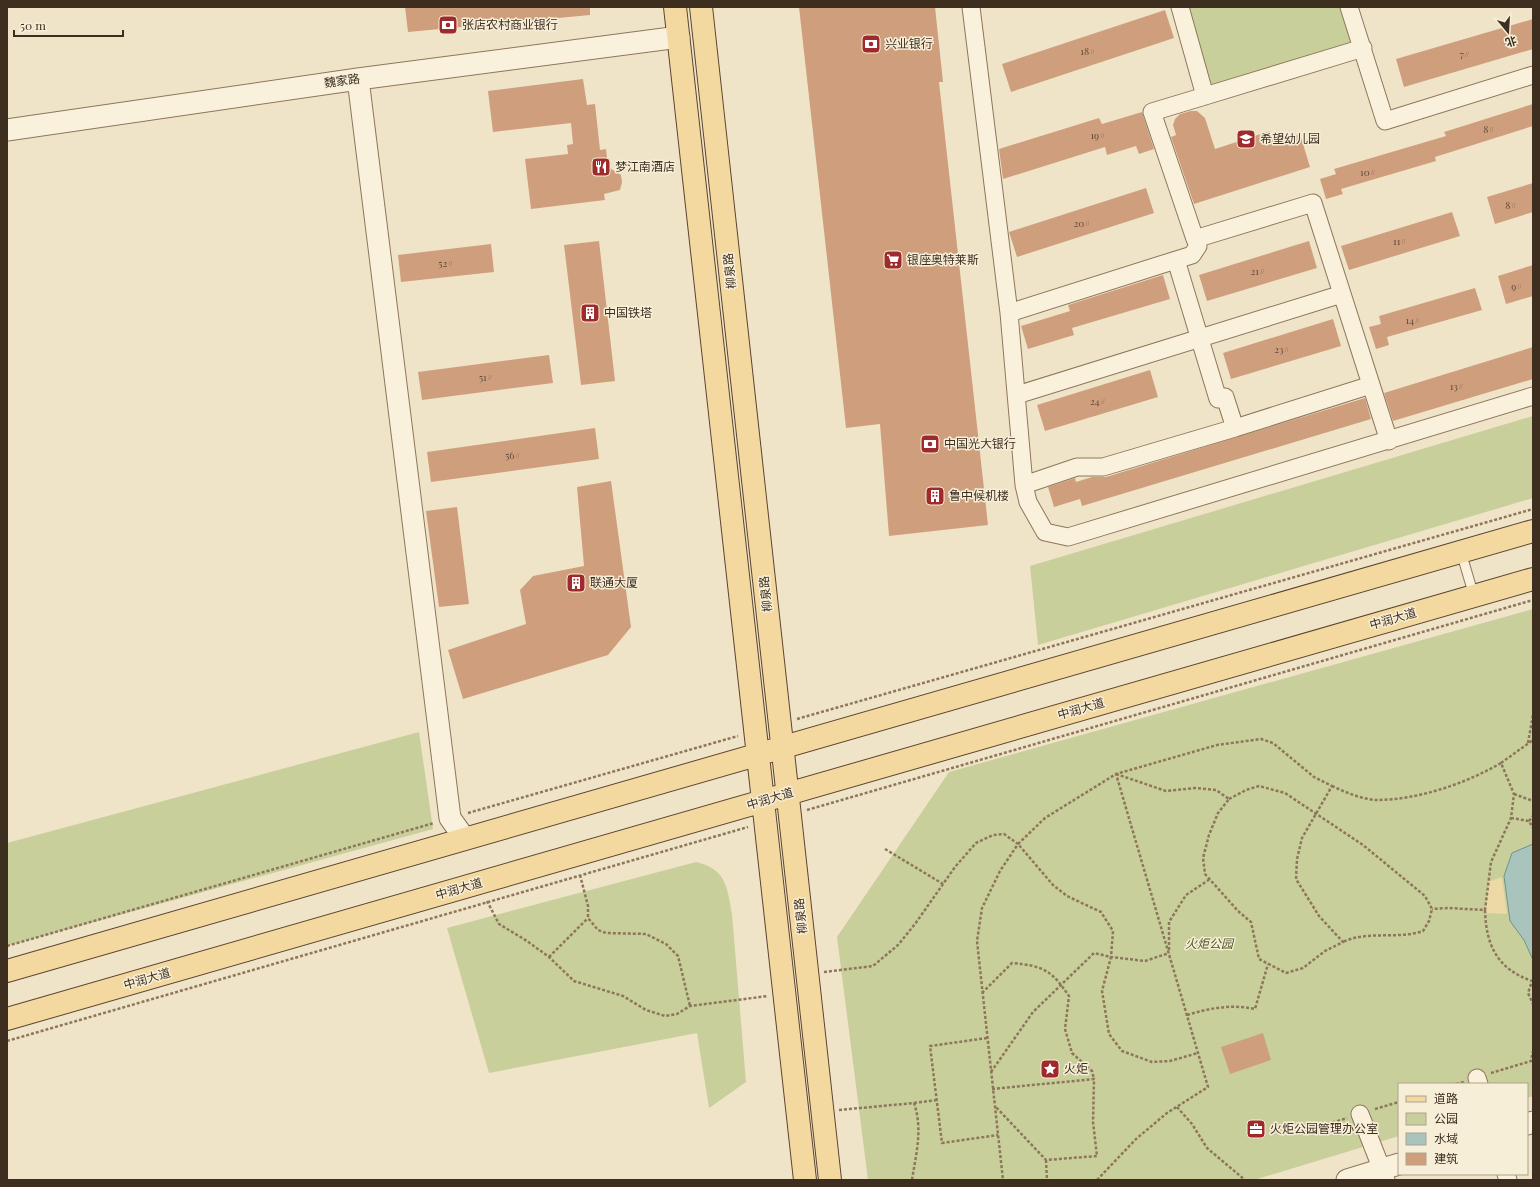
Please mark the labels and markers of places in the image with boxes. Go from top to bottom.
bank icon: 张店农村商业银行 [437,14,459,36]
place label: 张店农村商业银行 [462,16,558,32]
bank icon: 兴业银行 [860,33,882,55]
place label: 兴业银行 [885,35,933,51]
school or university icon: 希望幼儿园 [1235,128,1257,150]
place label: 希望幼儿园 [1260,130,1320,146]
restaurant icon: 梦江南酒店 [590,156,612,178]
place label: 梦江南酒店 [615,158,675,174]
supermarket icon: 银座奥特莱斯 [882,249,904,271]
place label: 银座奥特莱斯 [907,251,979,267]
building icon: 中国铁塔 [579,302,601,324]
place label: 中国铁塔 [604,304,652,320]
bank icon: 中国光大银行 [919,433,941,455]
place label: 中国光大银行 [944,435,1016,451]
building icon: 鲁中候机楼 [924,485,946,507]
place label: 鲁中候机楼 [949,487,1009,503]
building icon: 联通大厦 [565,572,587,594]
place label: 联通大厦 [590,574,638,590]
place icon: 火炬 [1039,1058,1061,1080]
place label: 火炬 [1064,1060,1088,1076]
office icon: 火炬公园管理办公室 [1245,1118,1267,1140]
place label: 火炬公园管理办公室 [1270,1120,1378,1136]

